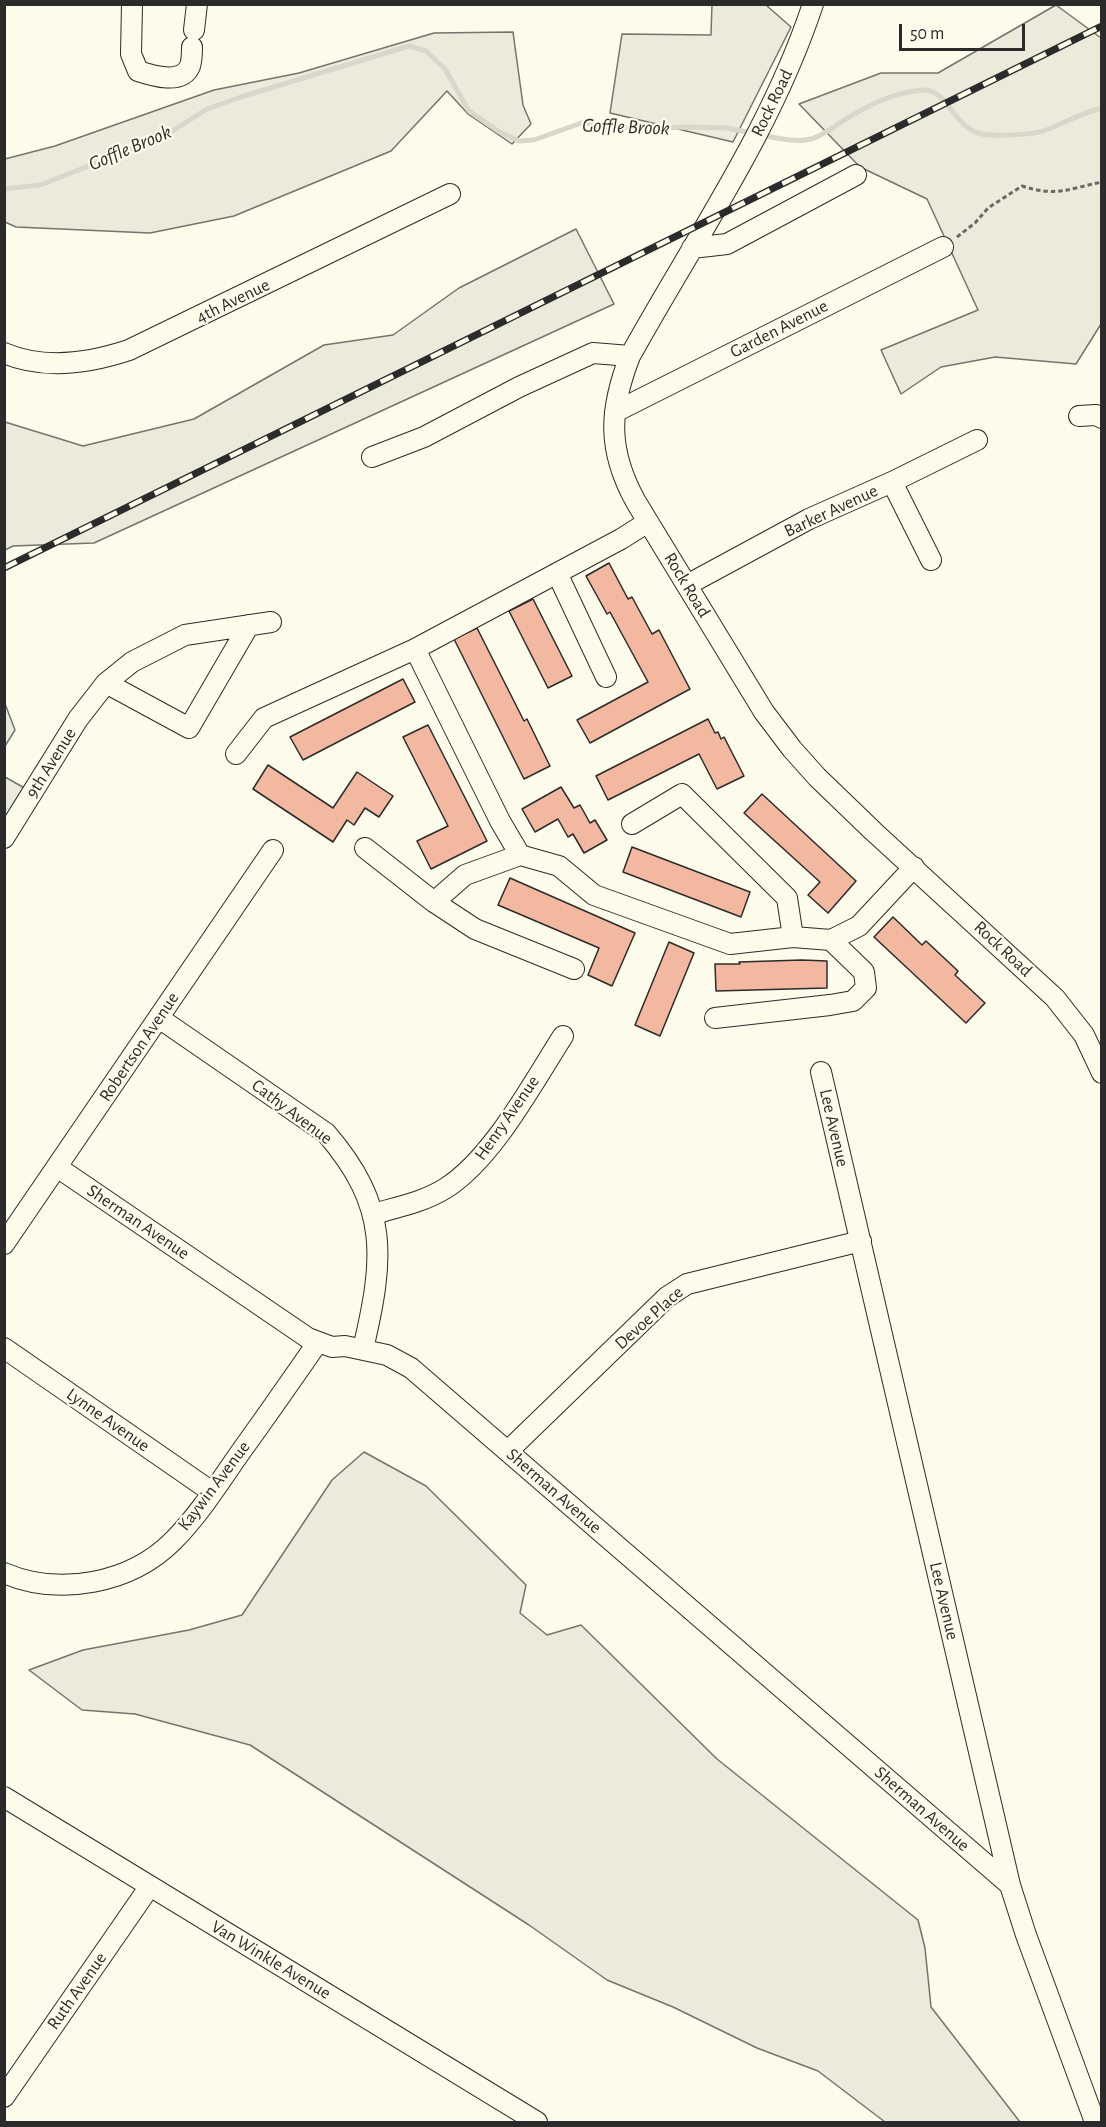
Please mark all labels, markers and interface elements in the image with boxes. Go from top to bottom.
scale bar [902,12,1028,50]
text: 50 m [910,25,944,43]
street label: Rock Road [746,66,798,140]
water label: Goffle Brook [582,113,670,141]
water label: Goffle Brook [85,120,175,176]
street label: 4th Avenue [193,274,273,328]
street label: Garden Avenue [726,295,832,363]
street label: Barker Avenue [781,480,881,542]
street label: Rock Road [659,549,715,621]
street label: 9th Avenue [21,724,81,802]
street label: Rock Road [969,917,1037,981]
street label: Robertson Avenue [94,988,184,1106]
street label: Henry Avenue [470,1071,544,1165]
street label: Cathy Avenue [247,1075,337,1149]
street label: Lee Avenue [815,1087,853,1169]
street label: Sherman Avenue [83,1180,193,1264]
street label: Devoe Place [610,1282,688,1354]
street label: Lynne Avenue [62,1383,154,1457]
street label: Kaywin Avenue [173,1437,255,1535]
street label: Sherman Avenue [502,1444,606,1538]
street label: Lee Avenue [925,1560,963,1642]
street label: Sherman Avenue [870,1762,974,1856]
street label: Van Winkle Avenue [207,1916,335,2004]
street label: Ruth Avenue [43,1948,111,2034]

